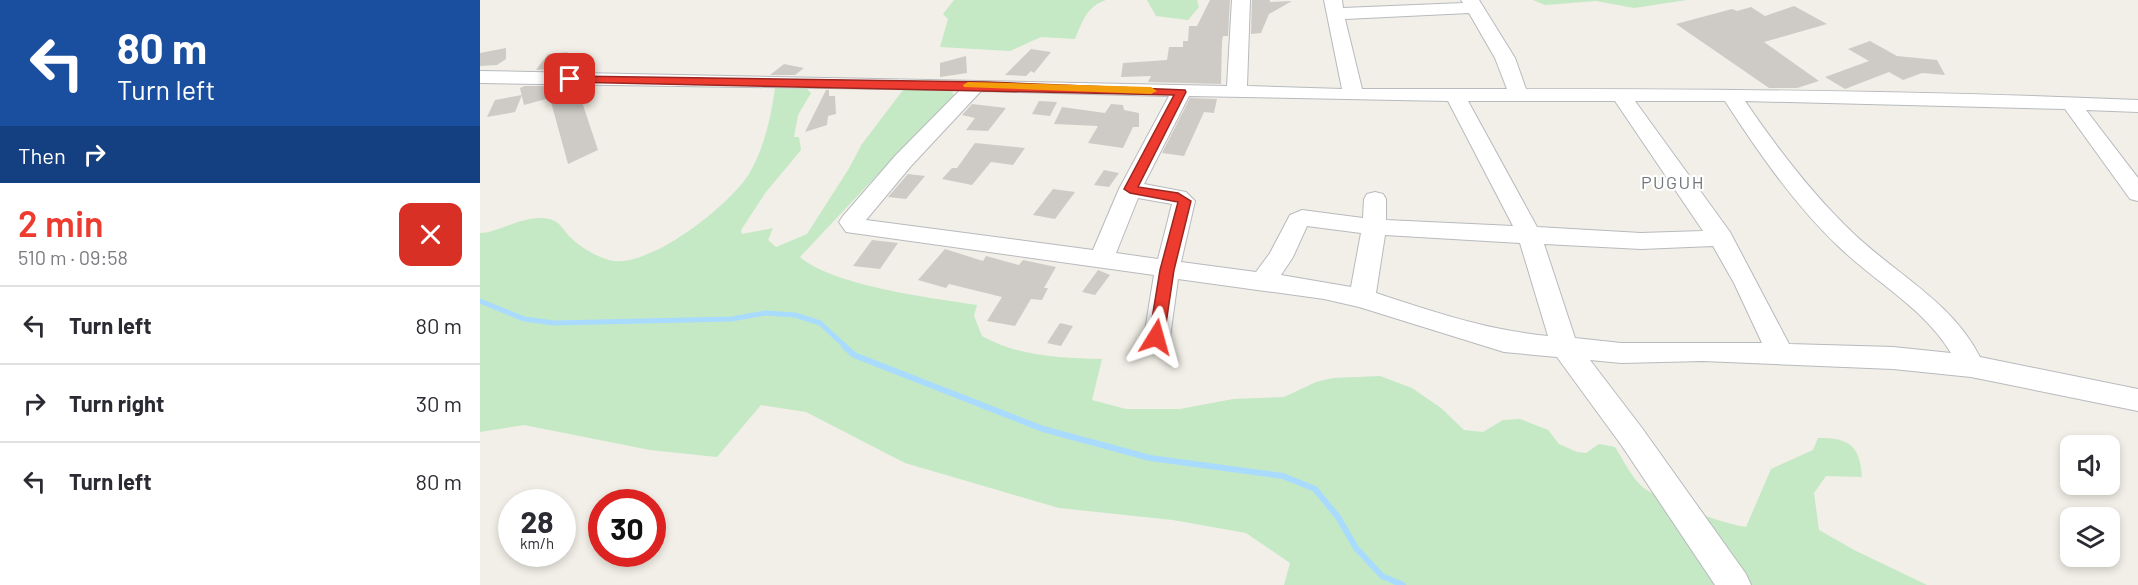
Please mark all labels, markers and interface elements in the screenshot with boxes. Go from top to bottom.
text: 80 m [117,22,207,72]
icon: left [18,24,96,102]
pin [544,53,595,104]
icon: arrive [553,62,586,95]
text: Turn left [117,73,215,105]
icon: right [78,138,111,171]
text: Then [18,142,66,168]
district label: PUGUH [1641,171,1705,193]
text: 2 min [18,201,104,244]
button: close [399,203,462,266]
text: 510 m · 09:58 [18,245,128,269]
position arrow [1124,305,1188,369]
icon: left [18,309,51,342]
text: Turn left [69,312,152,338]
text: 80 m [416,312,462,338]
icon: right [18,387,51,420]
text: Turn right [69,390,164,416]
text: 30 m [416,390,462,416]
map controls [2060,435,2120,567]
button: sound [2060,435,2120,495]
icon: left [18,465,51,498]
text: Turn left [69,468,152,494]
text: 80 m [416,468,462,494]
speed limit sign: 30 [588,489,666,567]
text: 28 [520,503,554,539]
button: layers [2060,507,2120,567]
text: km/h [520,534,554,552]

